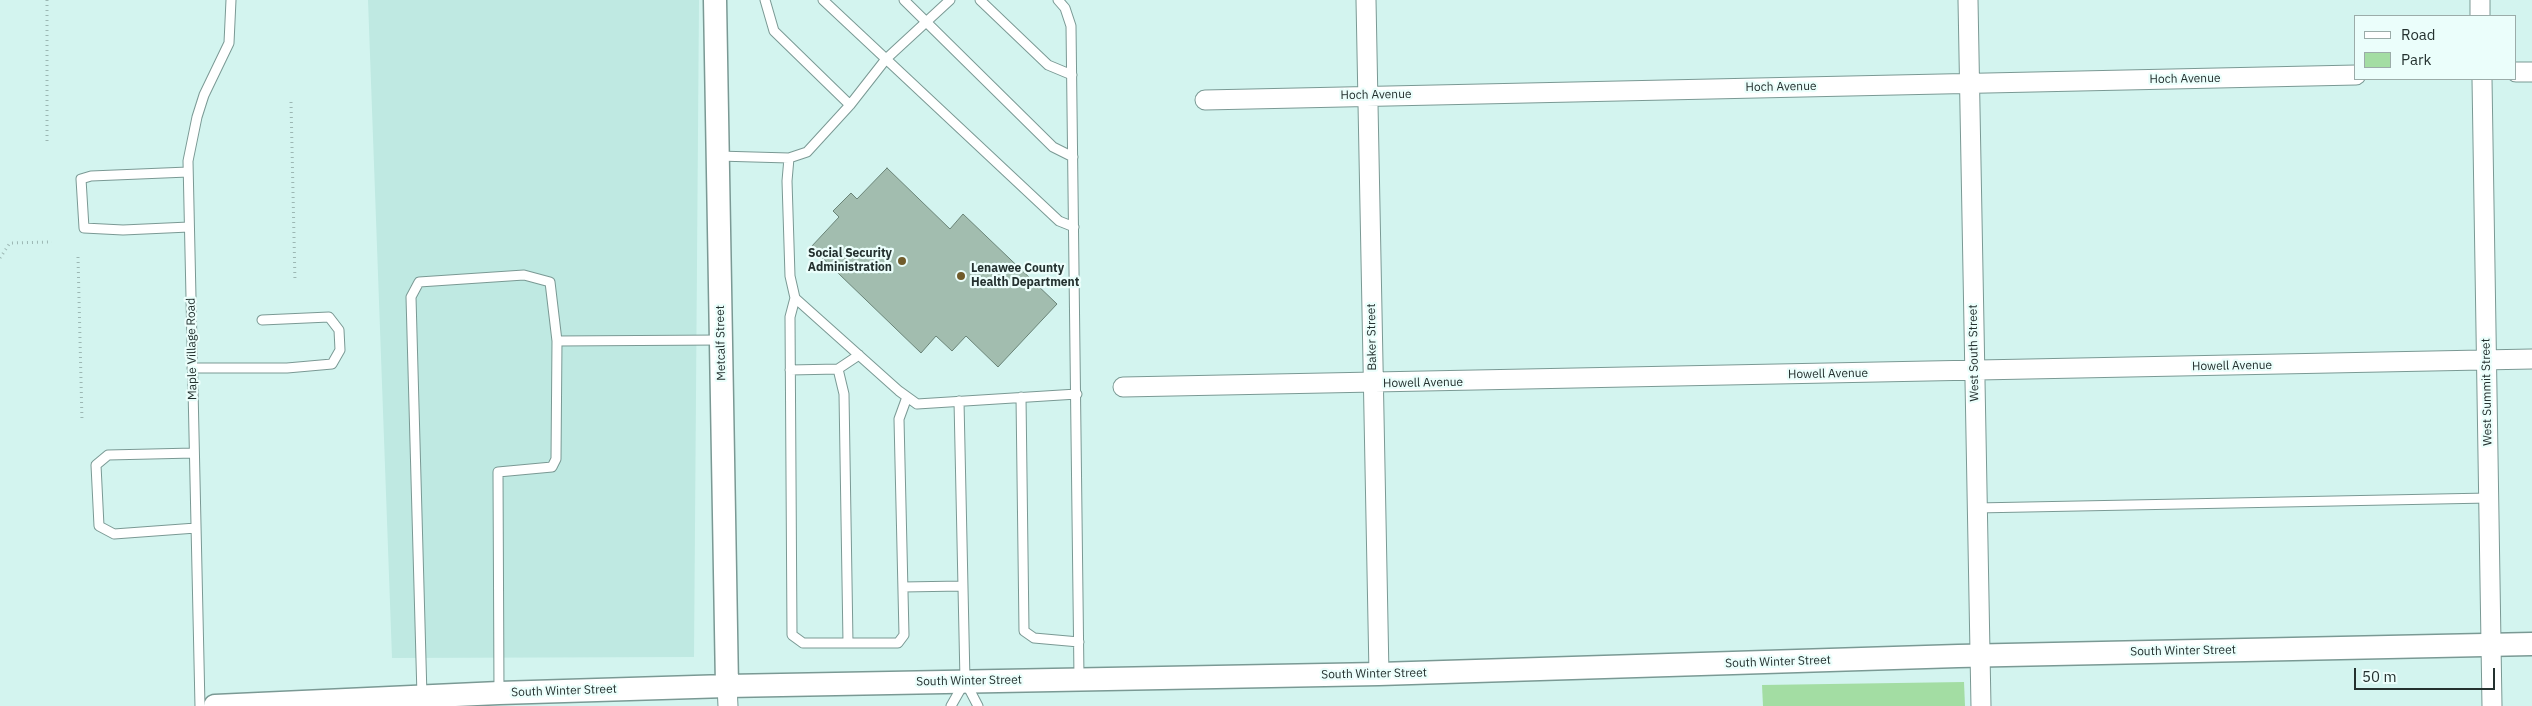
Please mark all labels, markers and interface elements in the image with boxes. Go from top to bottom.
legend [2354,15,2517,80]
text: Road [2401,25,2436,44]
text: Park [2401,50,2431,69]
street label: Hoch Avenue [2149,71,2221,87]
street label: Hoch Avenue [1745,79,1817,95]
street label: Hoch Avenue [1340,87,1412,103]
place label: Social Security Administration [808,247,892,275]
marker: Social Security Administration [896,255,908,267]
place label: Lenawee County Health Department [971,262,1079,290]
marker: Lenawee County Health Department [955,270,967,282]
street label: Maple Village Road [184,298,200,400]
street label: Baker Street [1364,303,1380,371]
street label: West South Street [1966,304,1982,402]
street label: Metcalf Street [713,305,729,381]
street label: West Summit Street [2479,338,2495,446]
street label: Howell Avenue [2192,358,2272,374]
street label: Howell Avenue [1788,366,1868,382]
street label: Howell Avenue [1383,375,1463,391]
street label: South Winter Street [2130,643,2236,659]
street label: South Winter Street [1725,653,1831,671]
scale bar [2357,658,2498,690]
street label: South Winter Street [1321,666,1427,682]
text: 50 m [2362,667,2397,686]
street label: South Winter Street [916,673,1022,689]
street label: South Winter Street [511,682,617,700]

